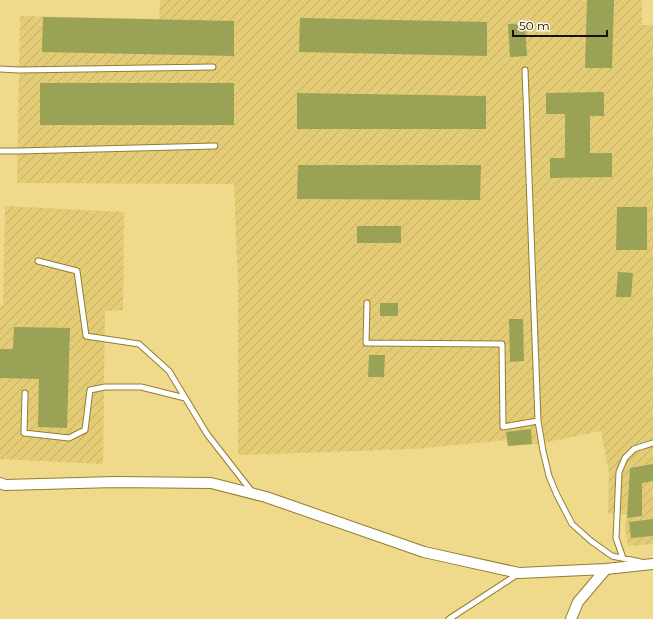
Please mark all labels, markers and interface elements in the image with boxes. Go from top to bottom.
scale bar [513,12,607,38]
text: 50 m [519,18,550,33]

